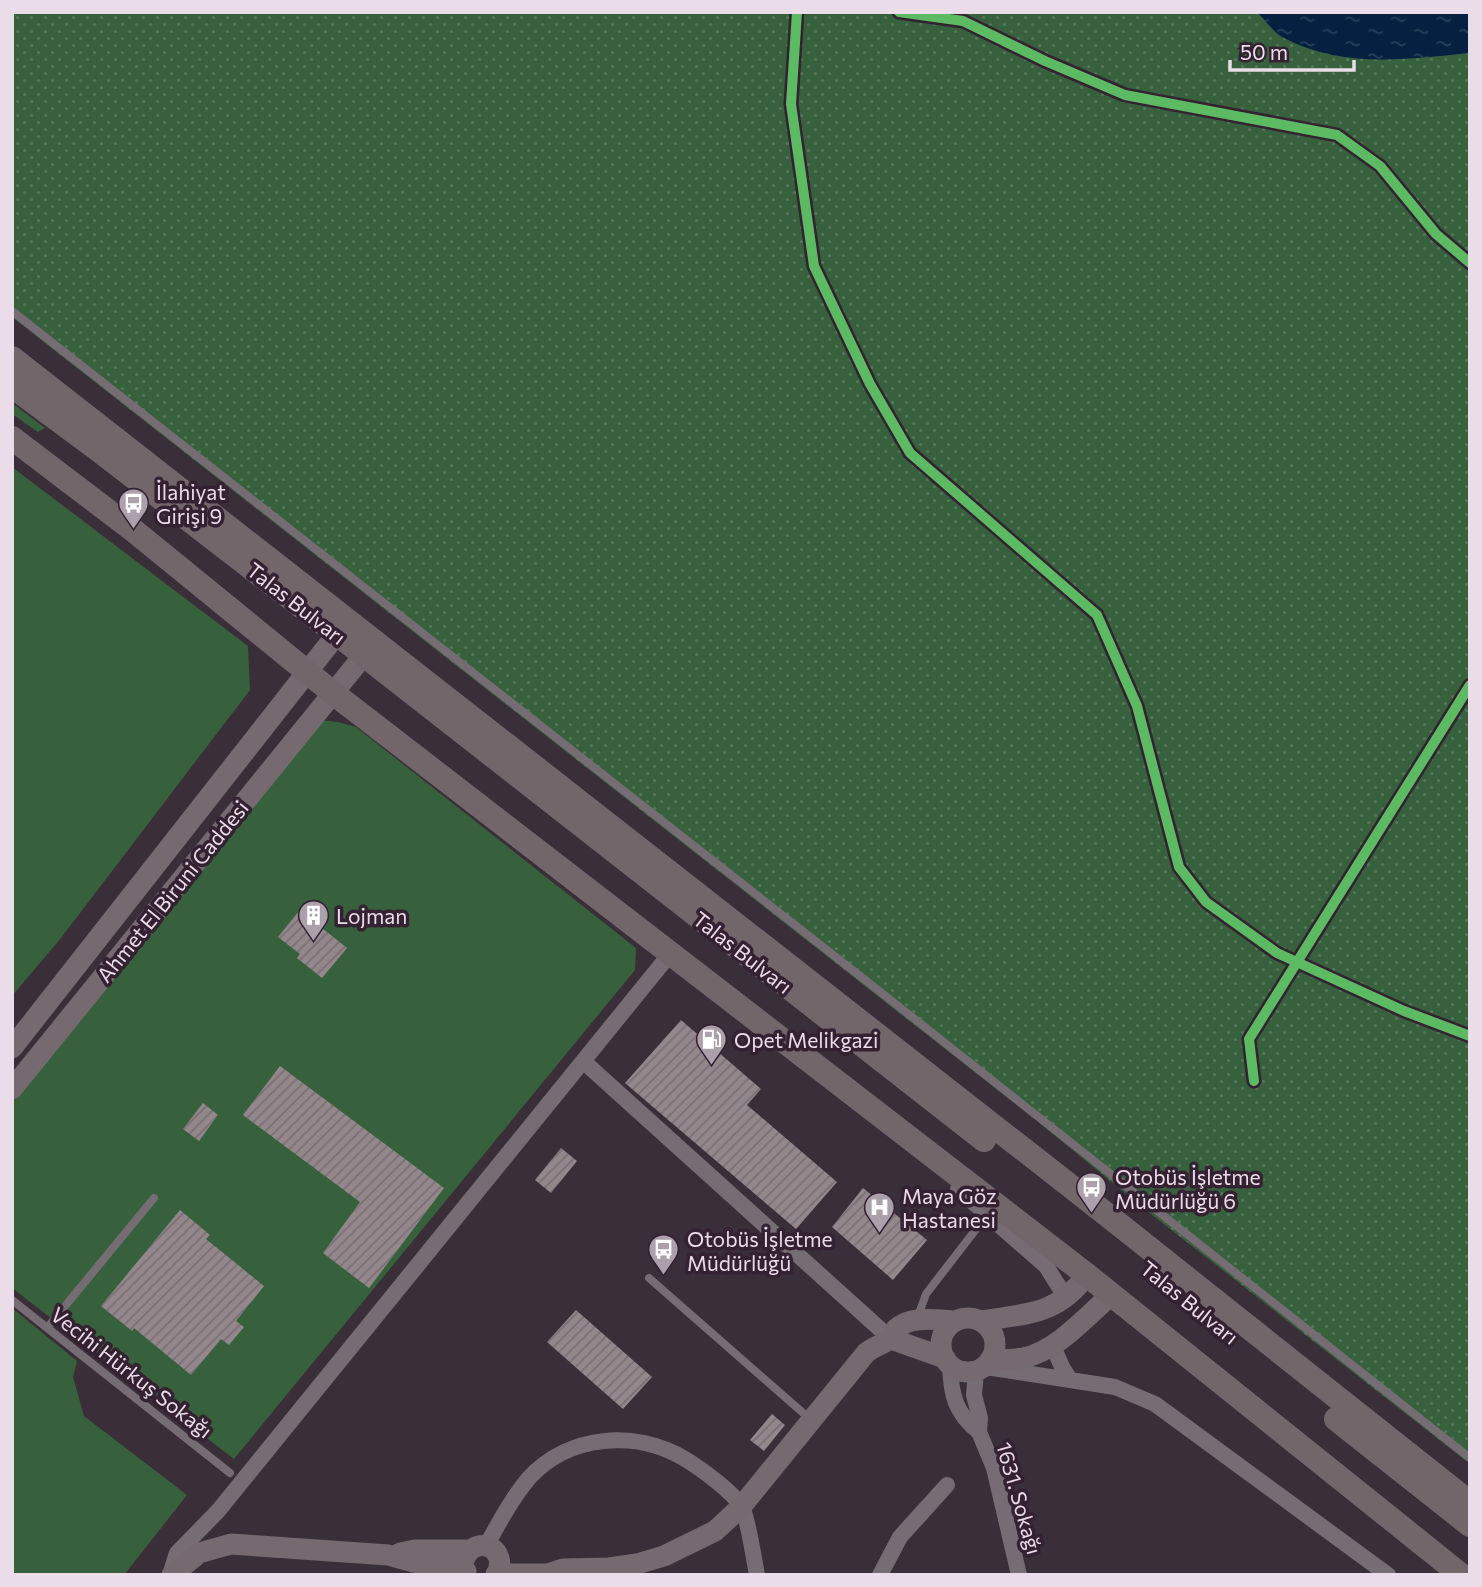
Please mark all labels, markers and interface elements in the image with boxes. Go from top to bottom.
scale bar [1230,28,1354,72]
text: 50 m [1240,39,1288,64]
place label: İlahiyat Girişi 9 [156,479,226,528]
bus stop icon: İlahiyat Girişi 9 [116,486,150,530]
street label: Talas Bulvarı [243,557,351,649]
street label: Ahmet El Biruni Caddesi [91,795,253,987]
building icon: Lojman [296,898,330,942]
place label: Lojman [336,903,407,928]
street label: Talas Bulvarı [689,906,797,998]
fuel station icon: Opet Melikgazi [694,1022,728,1066]
place label: Opet Melikgazi [734,1027,878,1052]
place label: Otobüs İşletme Müdürlüğü 6 [1115,1164,1261,1213]
bus stop icon: Otobüs İşletme Müdürlüğü 6 [1075,1171,1109,1215]
place label: Maya Göz Hastanesi [902,1183,997,1232]
hospital icon: Maya Göz Hastanesi [862,1190,896,1234]
place label: Otobüs İşletme Müdürlüğü [687,1226,833,1275]
bus stop icon: Otobüs İşletme Müdürlüğü [647,1233,681,1277]
street label: Talas Bulvarı [1136,1255,1244,1349]
street label: Vecihi Hürkuş Sokağı [46,1301,218,1443]
street label: 1631. Sokağı [992,1439,1048,1557]

